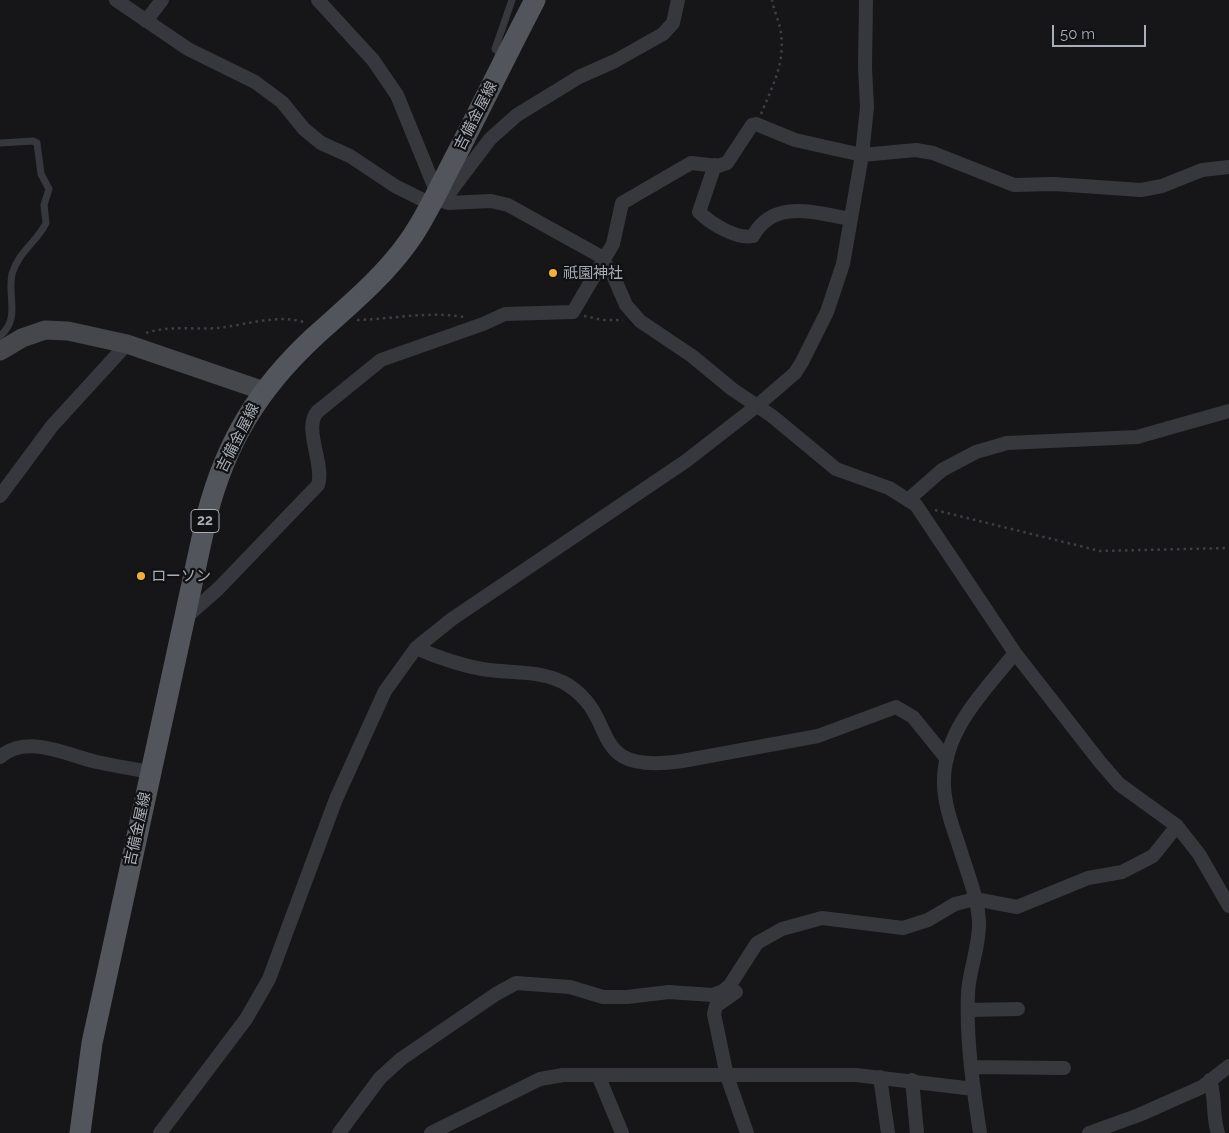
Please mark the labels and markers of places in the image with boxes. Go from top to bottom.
place label: 祇園神社 [563,264,623,282]
marker: 祇園神社 [547,267,559,279]
place label: ローソン [151,567,211,585]
marker: ローソン [135,570,147,582]

